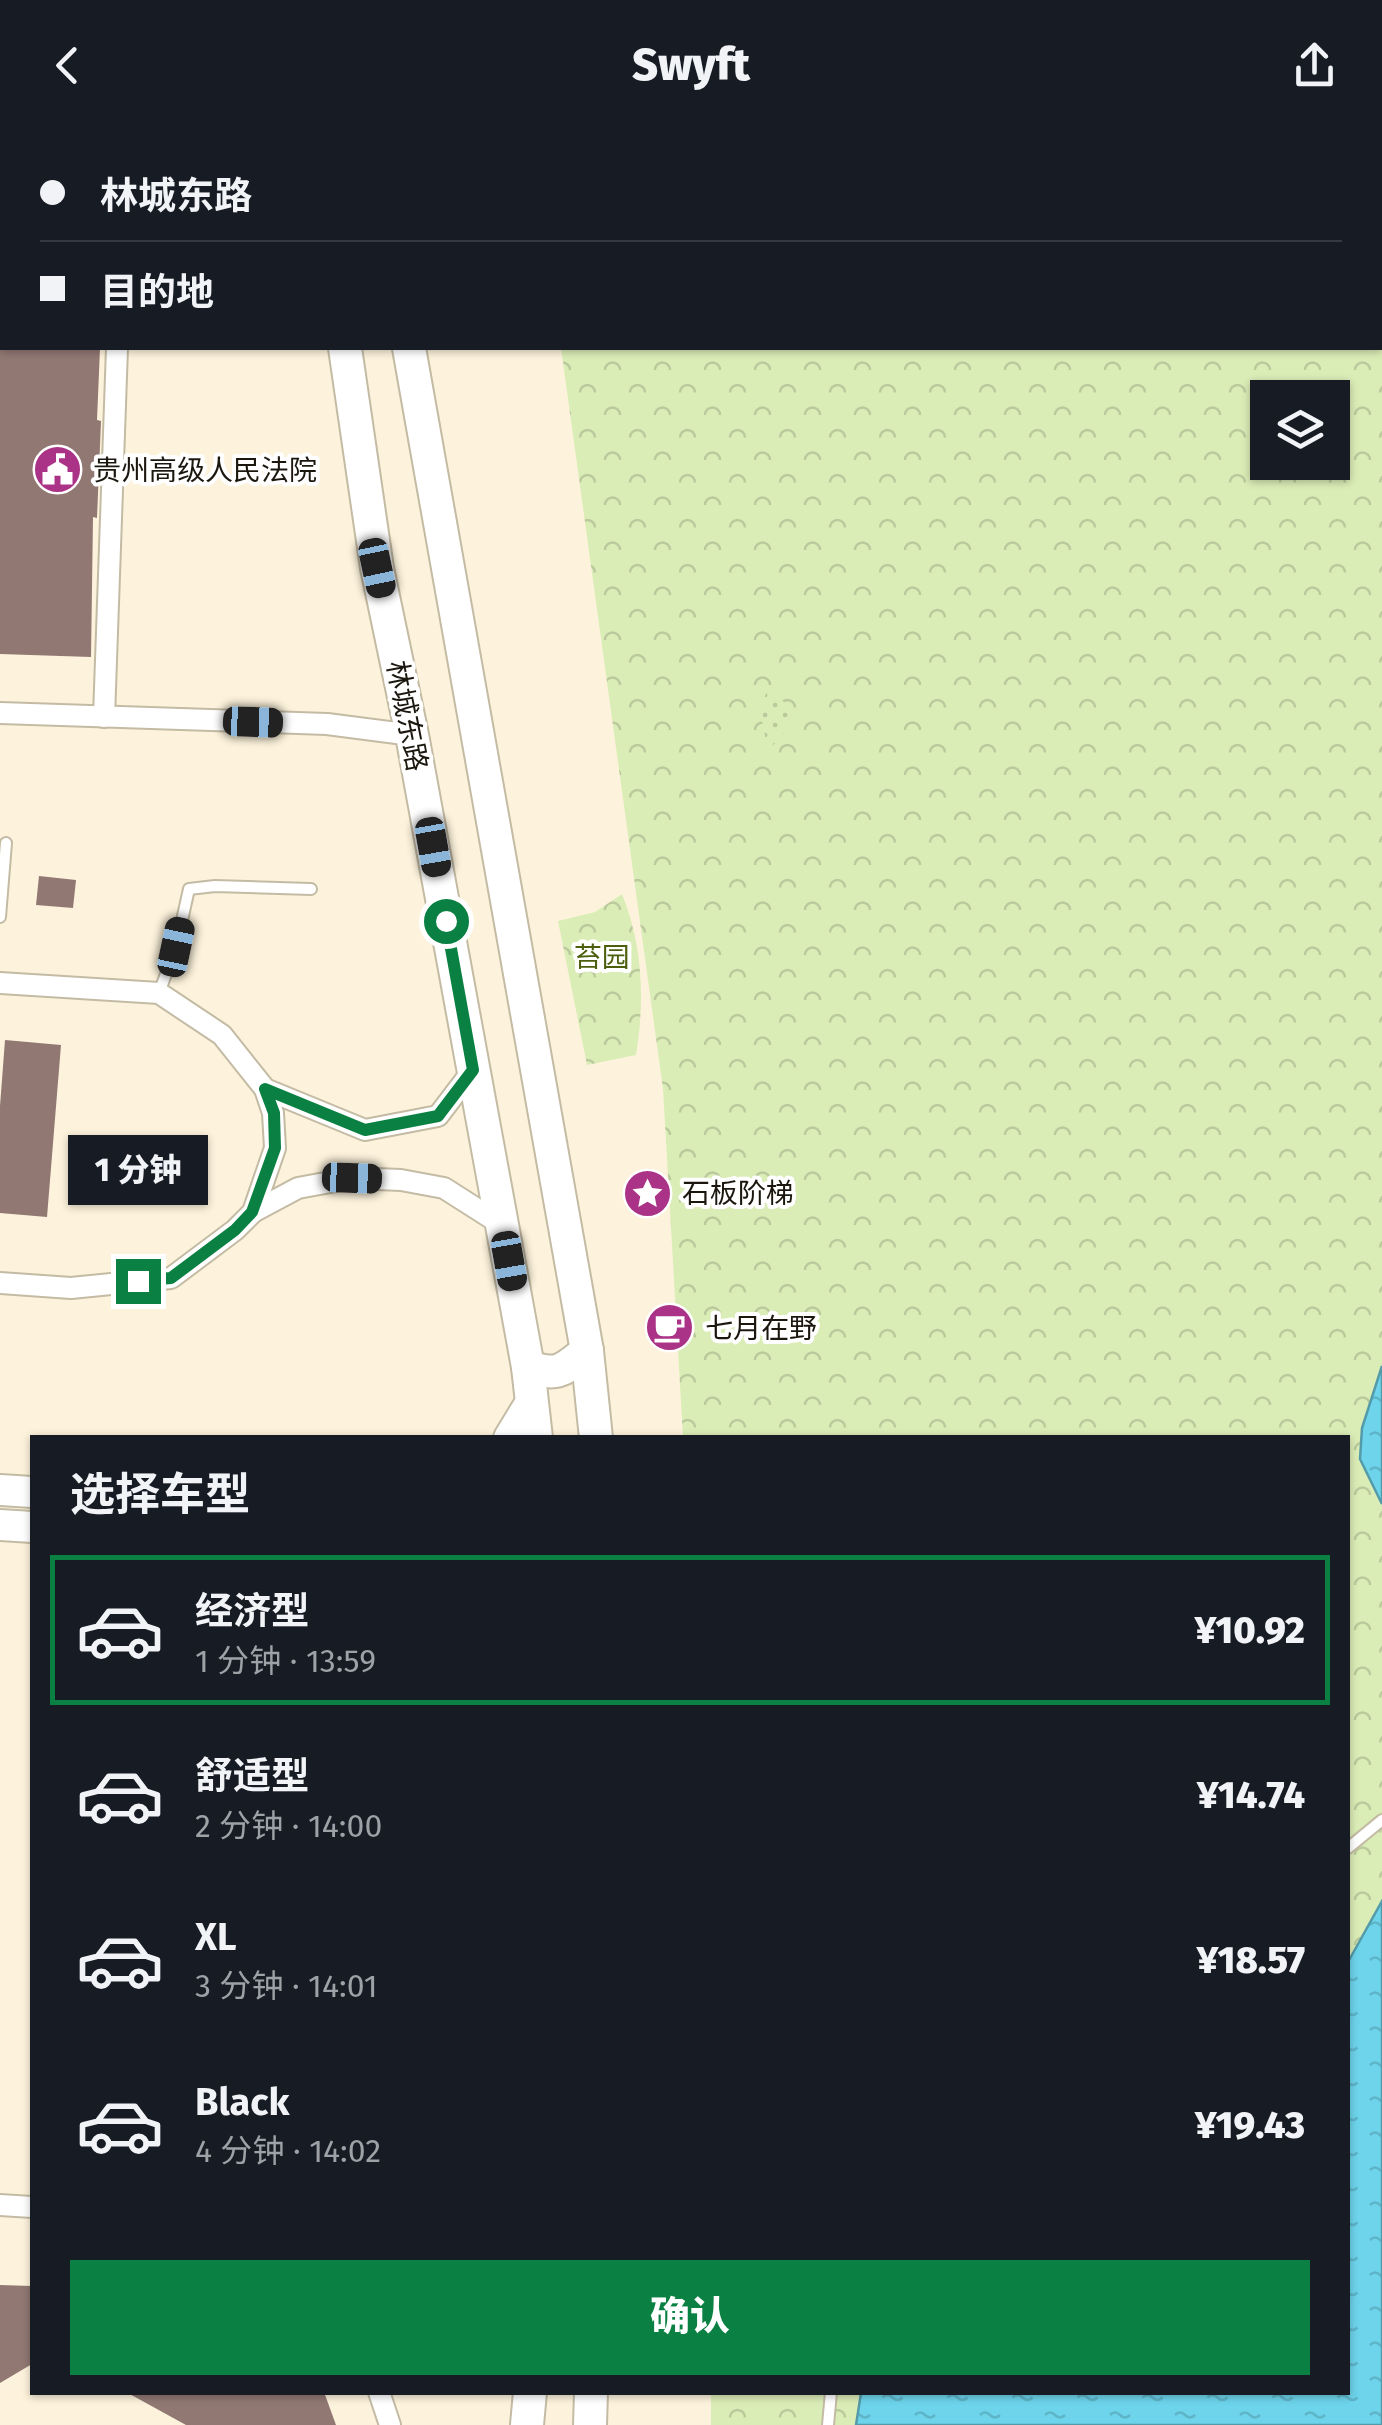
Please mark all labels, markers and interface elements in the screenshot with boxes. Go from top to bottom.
icon: back [40,38,95,93]
text: Swyft [632,38,750,92]
icon: share [1287,38,1342,93]
text: 林城东路 [100,173,252,219]
text: 目的地 [100,269,214,315]
map controls [1250,380,1350,480]
button: layers [1250,380,1350,480]
public building icon: 贵州高级人民法院 [32,444,84,496]
place label: 贵州高级人民法院 [93,454,317,487]
car [356,536,398,600]
street label: 林城东路 [380,658,434,774]
car [222,706,284,738]
car [413,815,453,879]
route start [424,899,469,944]
car [155,915,197,979]
park label: 苔园 [574,941,630,974]
callout: 1 分钟 [68,1136,208,1206]
text: 1 分钟 [95,1151,181,1189]
car [321,1162,383,1194]
place icon: 石板阶梯 [621,1167,673,1219]
place label: 石板阶梯 [682,1177,794,1210]
car [489,1229,529,1293]
route end [116,1259,161,1304]
cafe icon: 七月在野 [644,1302,696,1354]
place label: 七月在野 [705,1312,817,1345]
text: 选择车型 [70,1468,250,1522]
icon: car [75,1585,165,1675]
text: 经济型 [195,1588,309,1634]
text: ¥10.92 [1194,1607,1305,1653]
text: 1 分钟 · 13:59 [195,1642,376,1680]
icon: car [75,1750,165,1840]
text: 舒适型 [195,1753,309,1799]
text: ¥14.74 [1197,1772,1305,1818]
text: 2 分钟 · 14:00 [195,1807,382,1845]
text: XL [195,1914,237,1960]
icon: car [75,1915,165,2005]
text: ¥18.57 [1197,1937,1305,1983]
text: 3 分钟 · 14:01 [195,1967,378,2005]
text: Black [195,2079,290,2125]
icon: car [75,2080,165,2170]
text: ¥19.43 [1195,2102,1305,2148]
text: 4 分钟 · 14:02 [195,2132,381,2170]
button: 确认 [70,2260,1310,2375]

